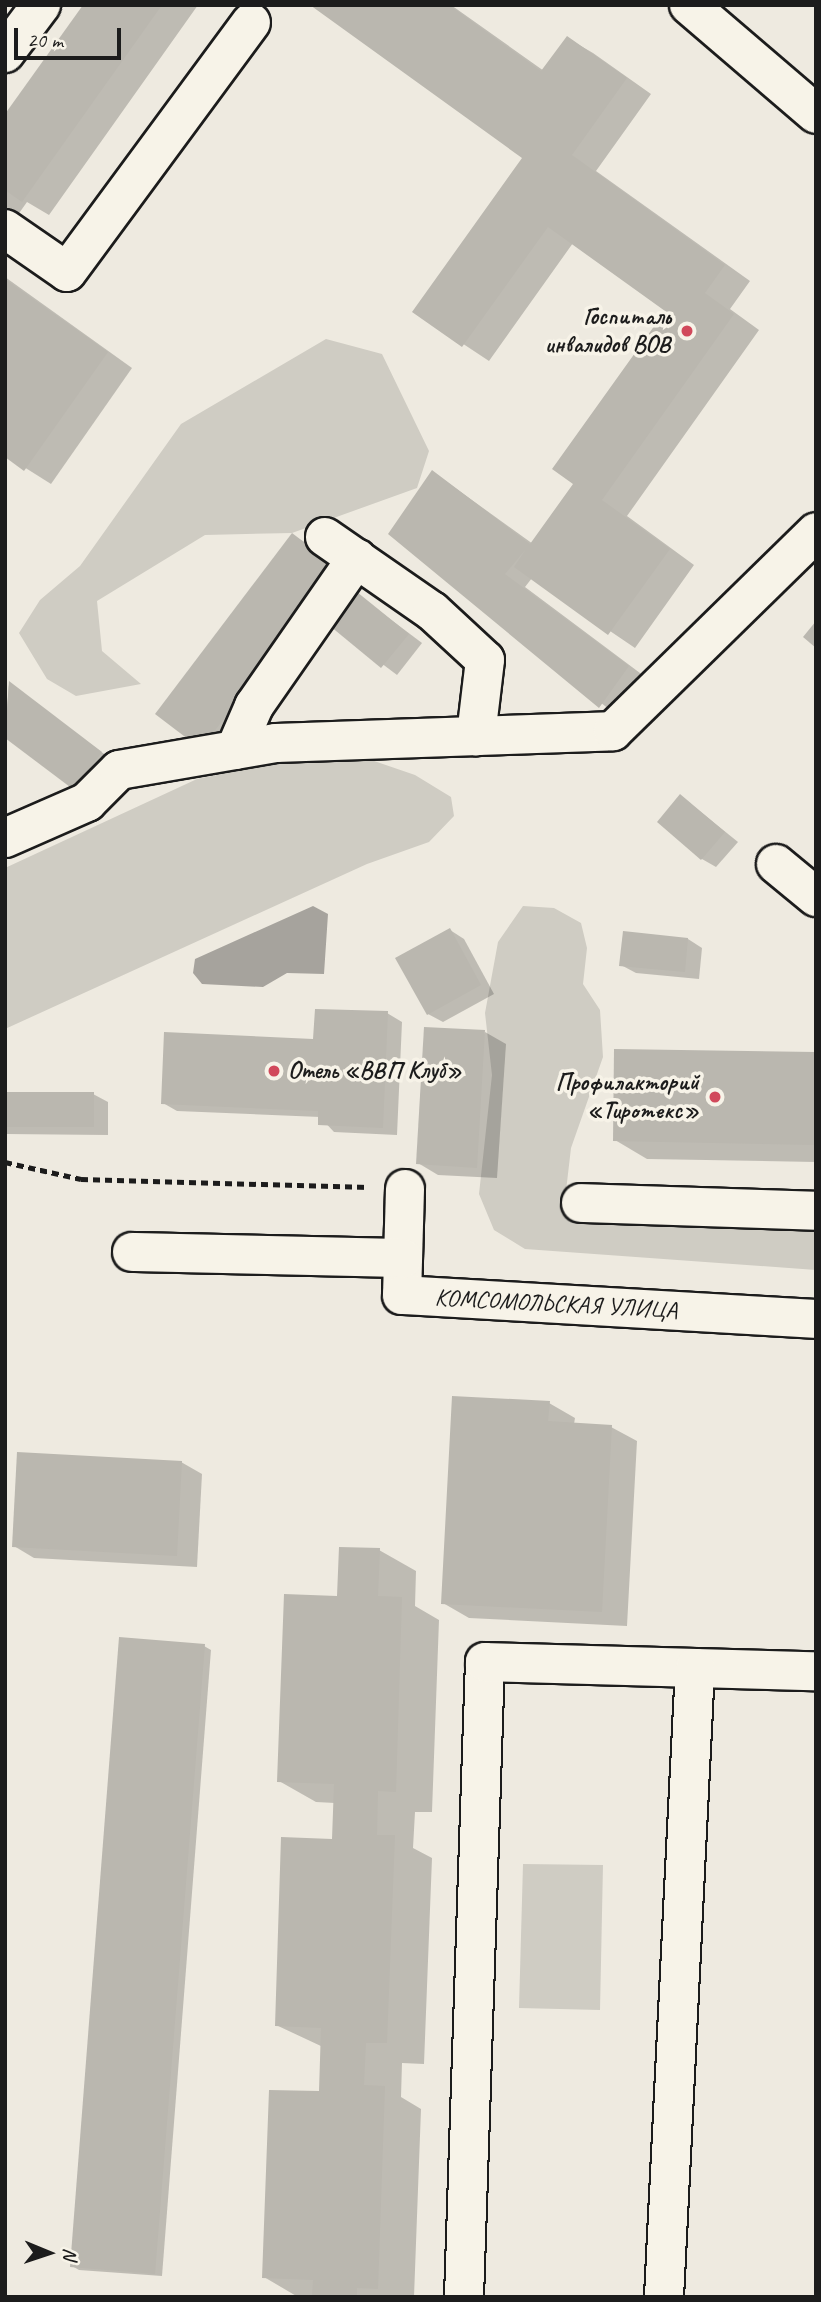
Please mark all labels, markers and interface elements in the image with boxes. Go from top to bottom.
scale bar [18,14,124,58]
text: 20 m [27,27,63,53]
place label: Госпиталь инвалидов ВОВ [545,303,671,359]
marker: Госпиталь инвалидов ВОВ [677,321,697,341]
place label: Отель «ВВП Клуб» [288,1057,462,1085]
marker: Отель «ВВП Клуб» [266,1063,282,1079]
place label: Профилакторий «Тиротекс» [556,1069,699,1125]
marker: Профилакторий «Тиротекс» [705,1087,725,1107]
street label: КОМСОМОЛЬСКАЯ УЛИЦА [435,1283,677,1325]
north arrow [14,2218,84,2288]
text: N [58,2247,82,2260]

